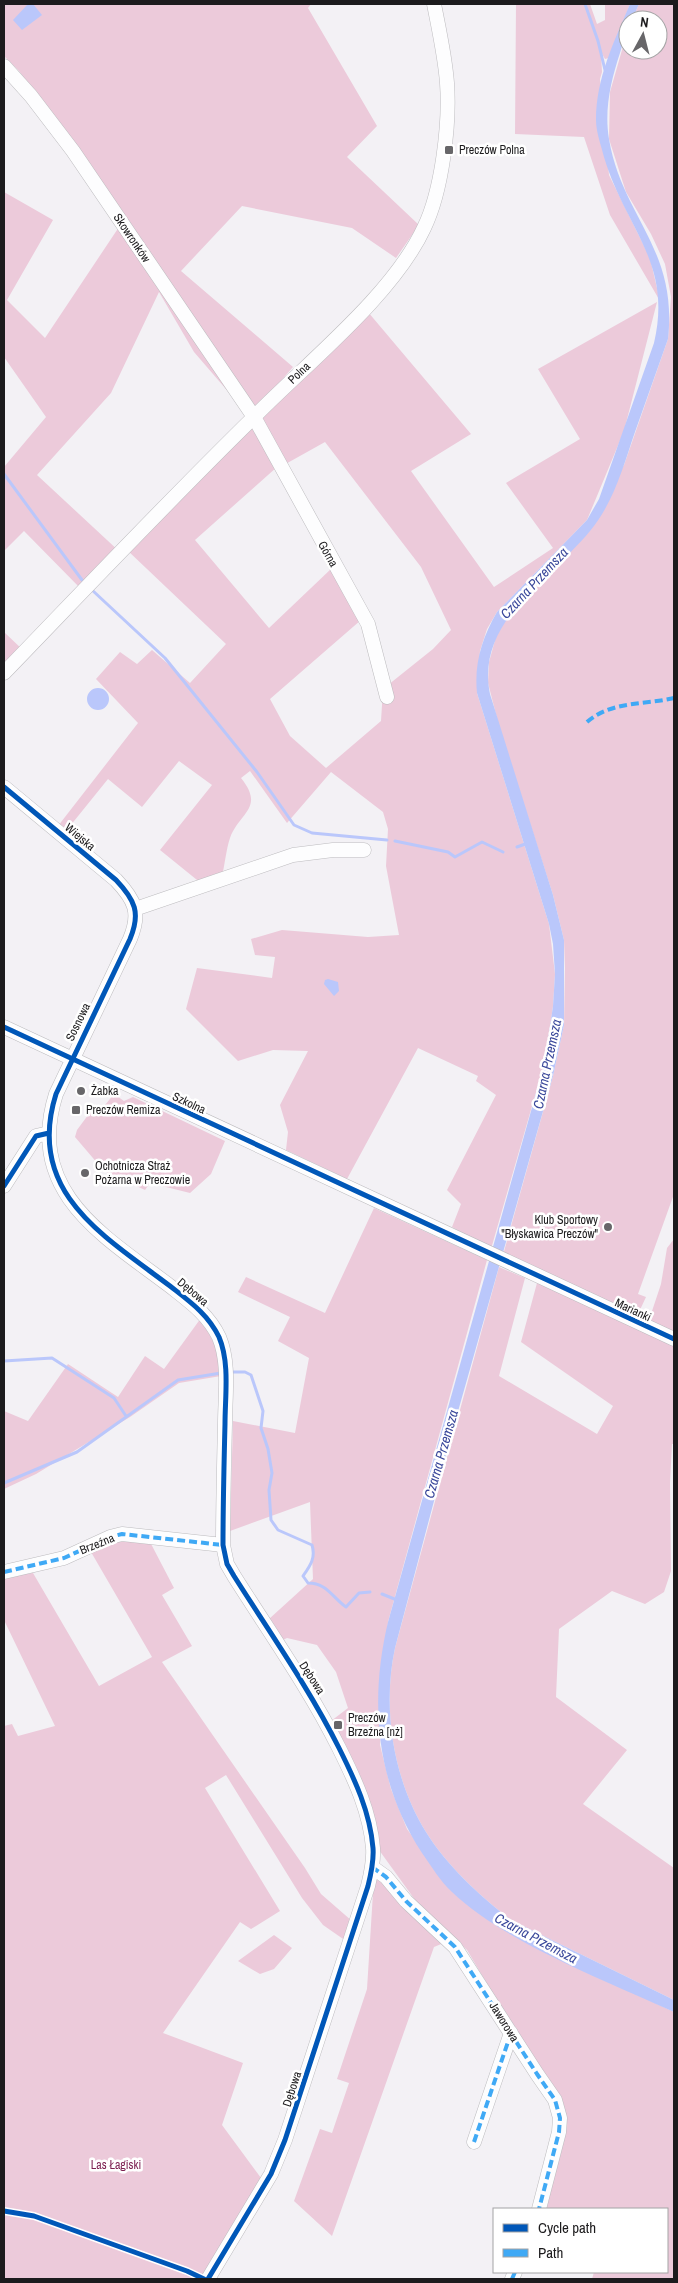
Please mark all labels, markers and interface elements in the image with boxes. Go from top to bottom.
north arrow [618,10,668,60]
text: N [639,13,650,32]
place label: Preczów Polna [459,142,525,158]
marker: Preczów Polna [443,144,455,156]
street label: Skowronków [110,210,155,266]
street label: Polna [284,358,314,387]
street label: Górna [314,538,342,570]
water label: Czarna Przemsza [496,543,572,623]
street label: Wiejska [61,820,99,855]
street label: Sosnowa [62,1000,94,1044]
water label: Czarna Przemsza [529,1018,565,1110]
place label: Żabka [91,1083,119,1099]
marker: Żabka [75,1085,87,1097]
street label: Szkolna [170,1088,209,1118]
place label: Preczów Remiza [86,1102,161,1118]
marker: Preczów Remiza [70,1104,82,1116]
place label: Ochotnicza Straż Pożarna w Preczowie [95,1158,190,1188]
marker: Ochotnicza Straż Pożarna w Preczowie [79,1167,91,1179]
place label: Klub Sportowy "Błyskawica Preczów" [501,1212,598,1242]
marker: Klub Sportowy "Błyskawica Preczów" [602,1221,614,1233]
street label: Dębowa [174,1274,212,1310]
street label: Marianki [612,1295,654,1325]
water label: Czarna Przemsza [420,1408,462,1500]
street label: Brzeźna [77,1530,117,1558]
street label: Dębowa [295,1659,329,1698]
place label: Preczów Brzeźna [nż] [348,1710,403,1740]
marker: Preczów Brzeźna [nż] [332,1719,344,1731]
water label: Czarna Przemsza [491,1909,581,1967]
street label: Jaworowa [485,1999,523,2045]
street label: Dębowa [279,2069,305,2109]
park label: Las Łagiski [91,2157,141,2173]
legend [493,2208,668,2273]
text: Cycle path [538,2217,596,2238]
text: Path [538,2242,563,2263]

